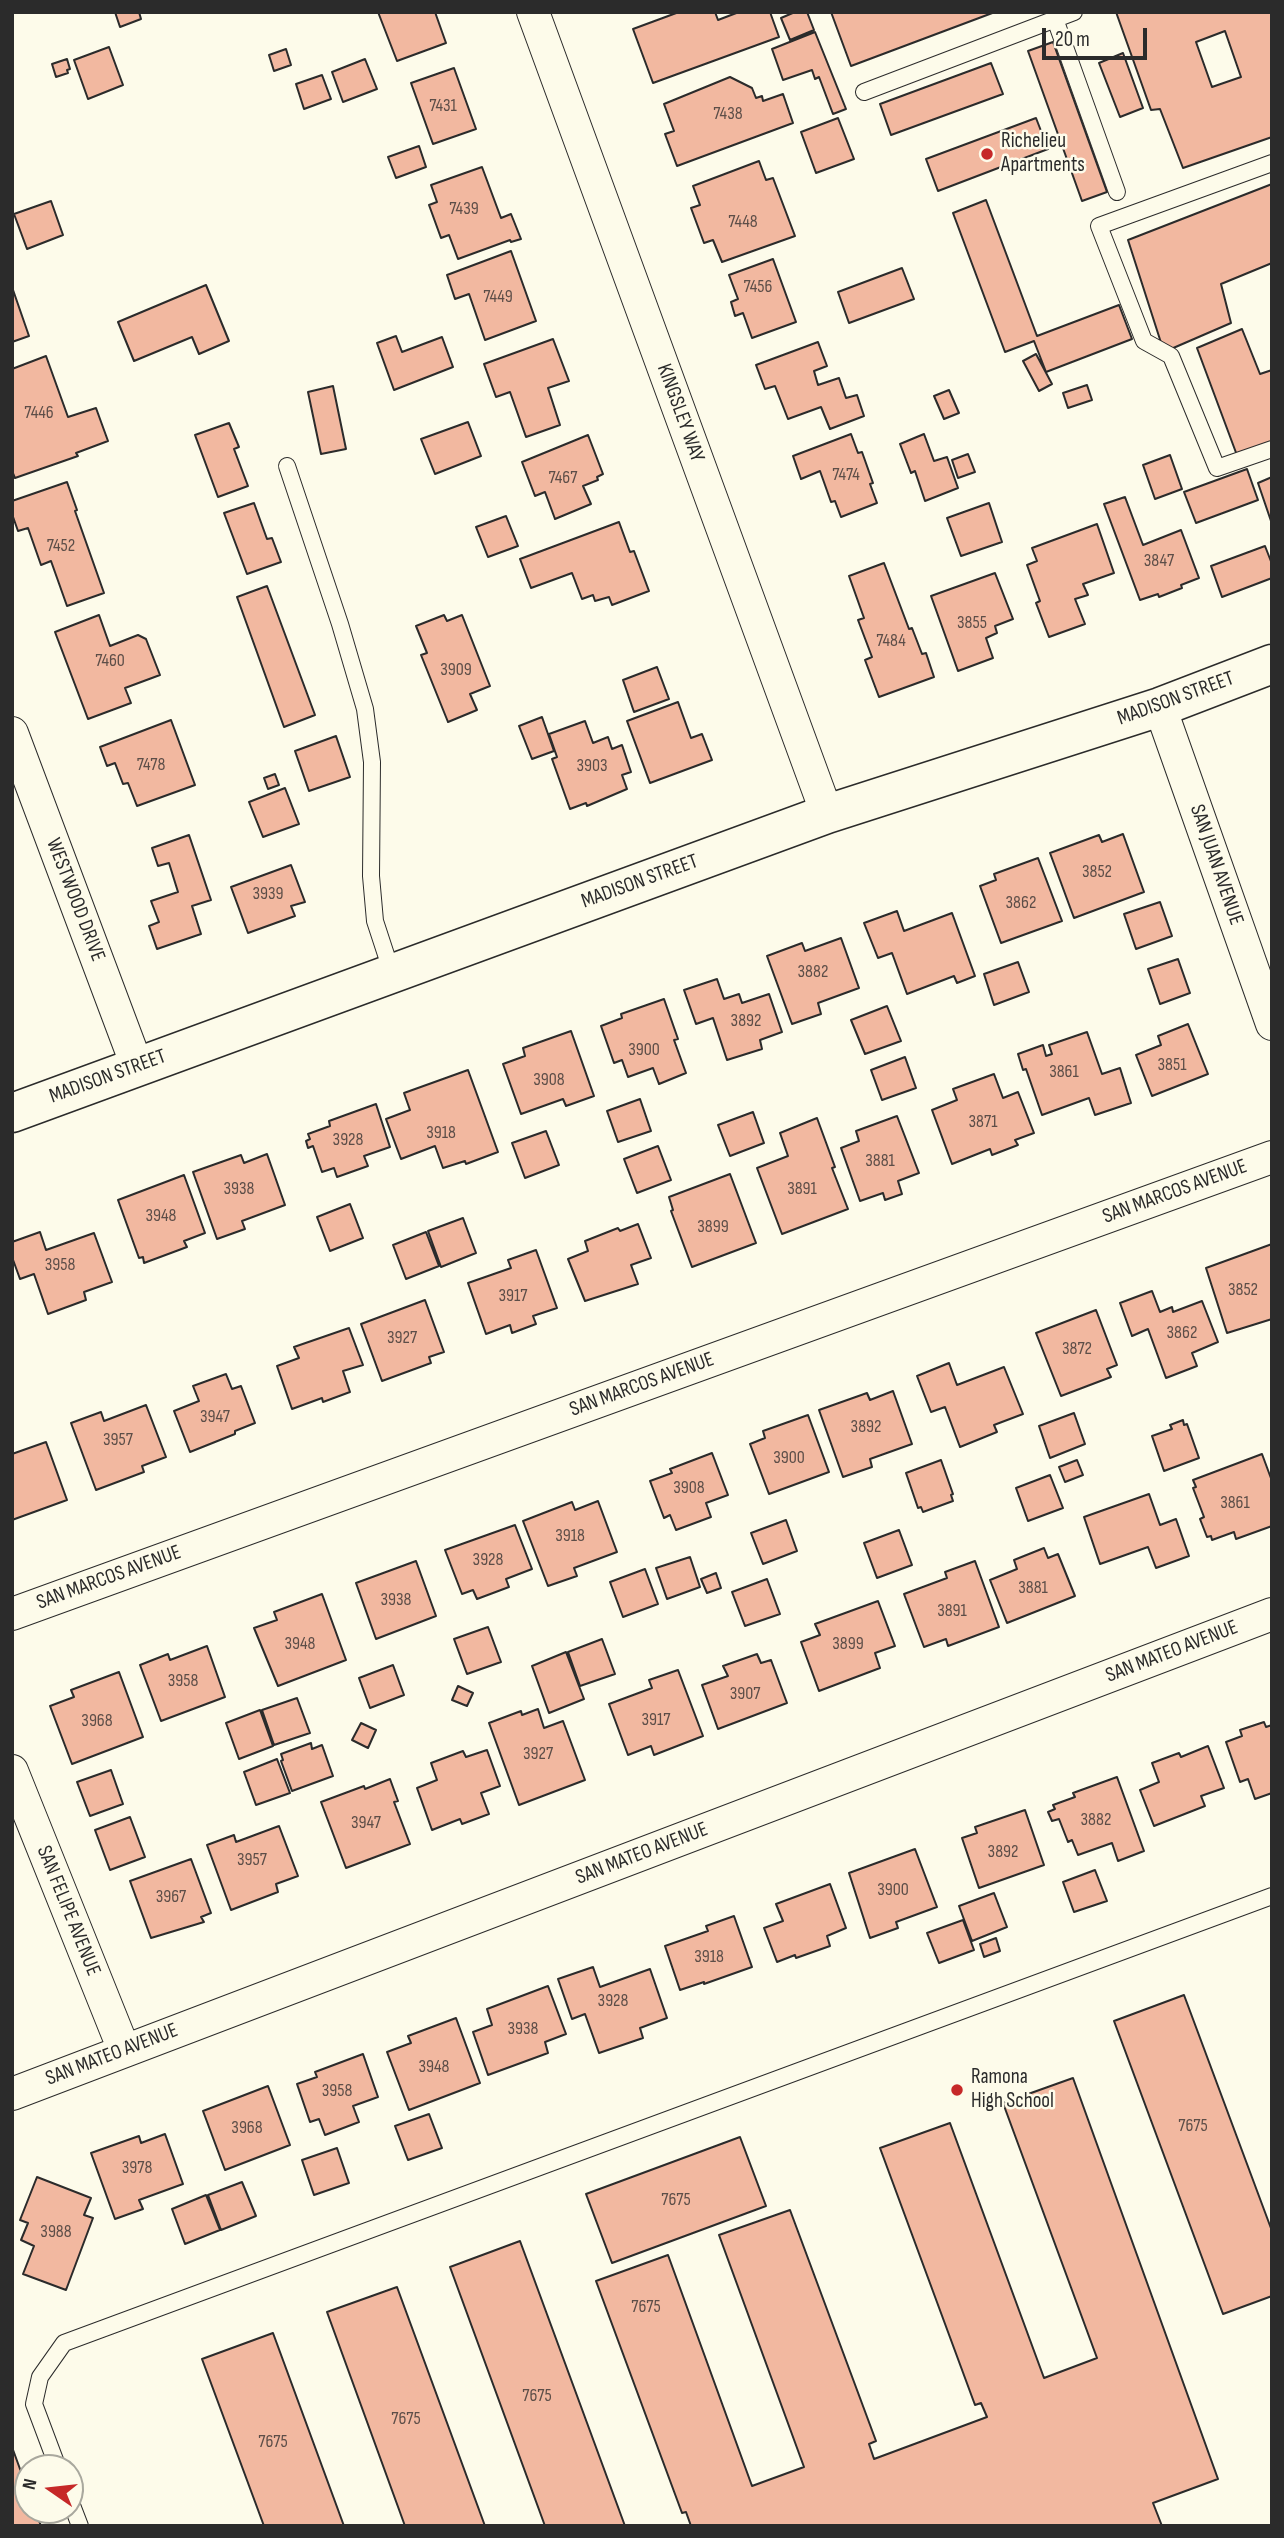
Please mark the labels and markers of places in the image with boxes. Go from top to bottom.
place label: Richelieu Apartments [1001,129,1085,179]
marker: Richelieu Apartments [979,146,995,162]
place label: Ramona High School [971,2065,1054,2115]
marker: Ramona High School [949,2082,965,2098]

